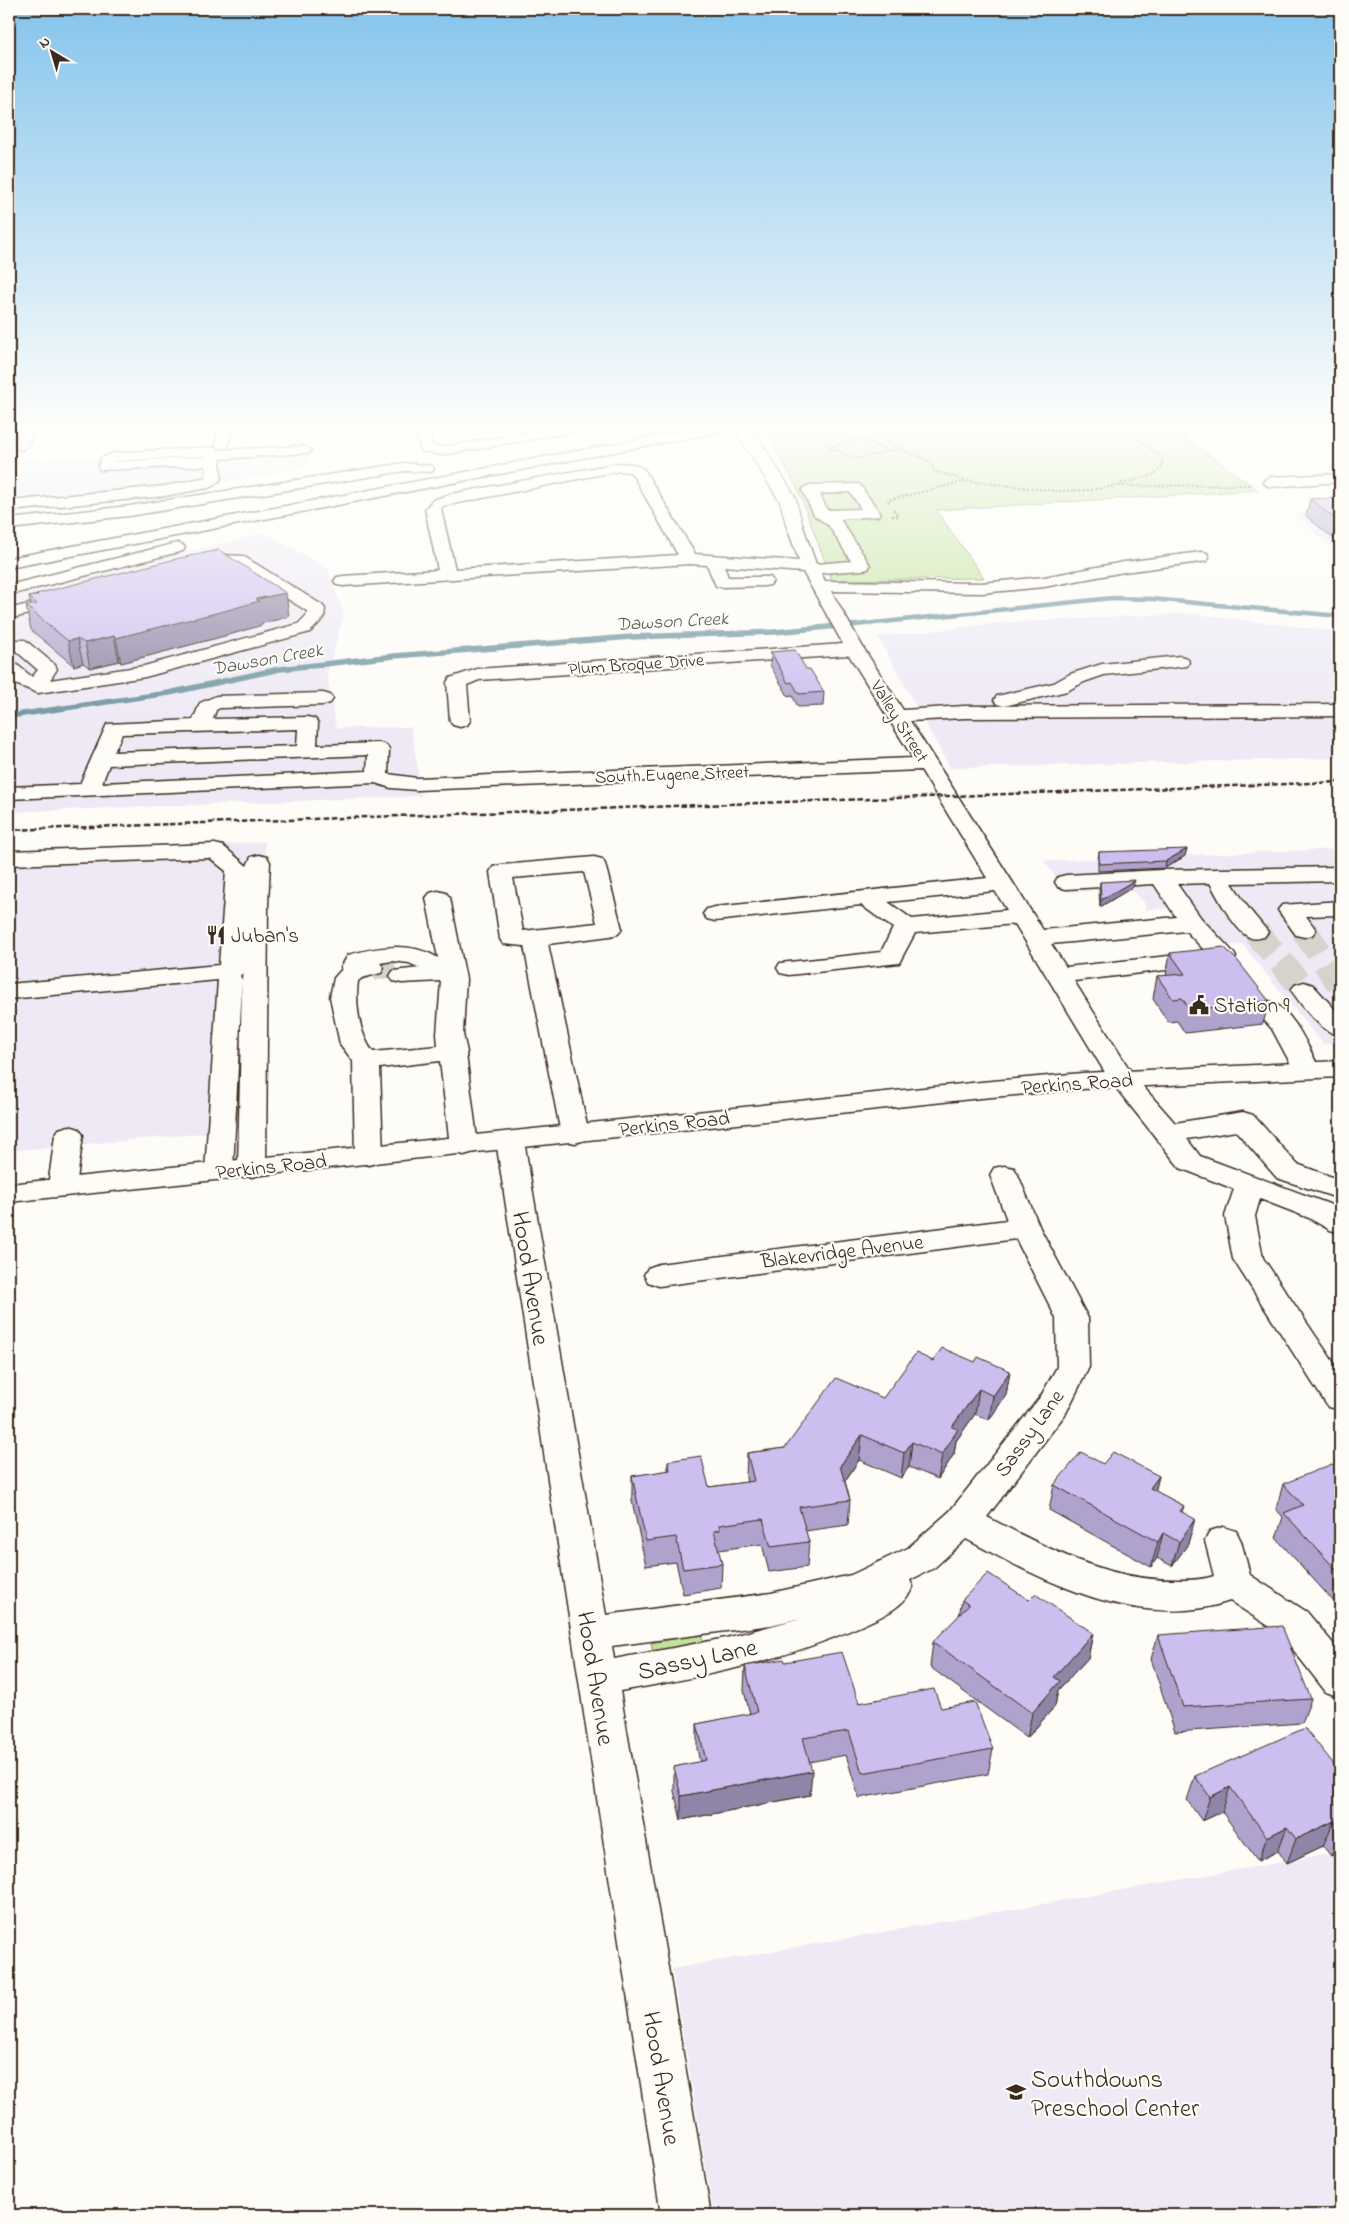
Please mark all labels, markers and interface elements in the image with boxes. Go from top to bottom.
north arrow [28,28,78,78]
text: N [35,32,55,54]
water label: Dawson Creek [615,606,729,639]
water label: Dawson Creek [210,637,326,683]
street label: Plum Broque Drive [567,648,706,684]
street label: Valley Street [862,675,934,768]
street label: South Eugene Street [594,760,750,793]
place label: Juban's [231,922,299,952]
restaurant icon: Juban's [205,924,227,946]
place label: Station 9 [1214,992,1290,1022]
public building icon: Station 9 [1188,994,1210,1016]
street label: Perkins Road [1020,1066,1134,1104]
street label: Perkins Road [617,1104,732,1146]
street label: Perkins Road [214,1147,329,1189]
street label: Hood Avenue [501,1209,558,1349]
street label: Blakevridge Avenue [758,1228,926,1280]
street label: Sassy Lane [989,1384,1075,1485]
street label: Hood Avenue [566,1609,623,1749]
street label: Sassy Lane [634,1631,762,1692]
street label: Hood Avenue [632,2009,689,2149]
place label: Southdowns Preschool Center [1031,2063,1199,2128]
school or university icon: Southdowns Preschool Center [1005,2081,1027,2103]

